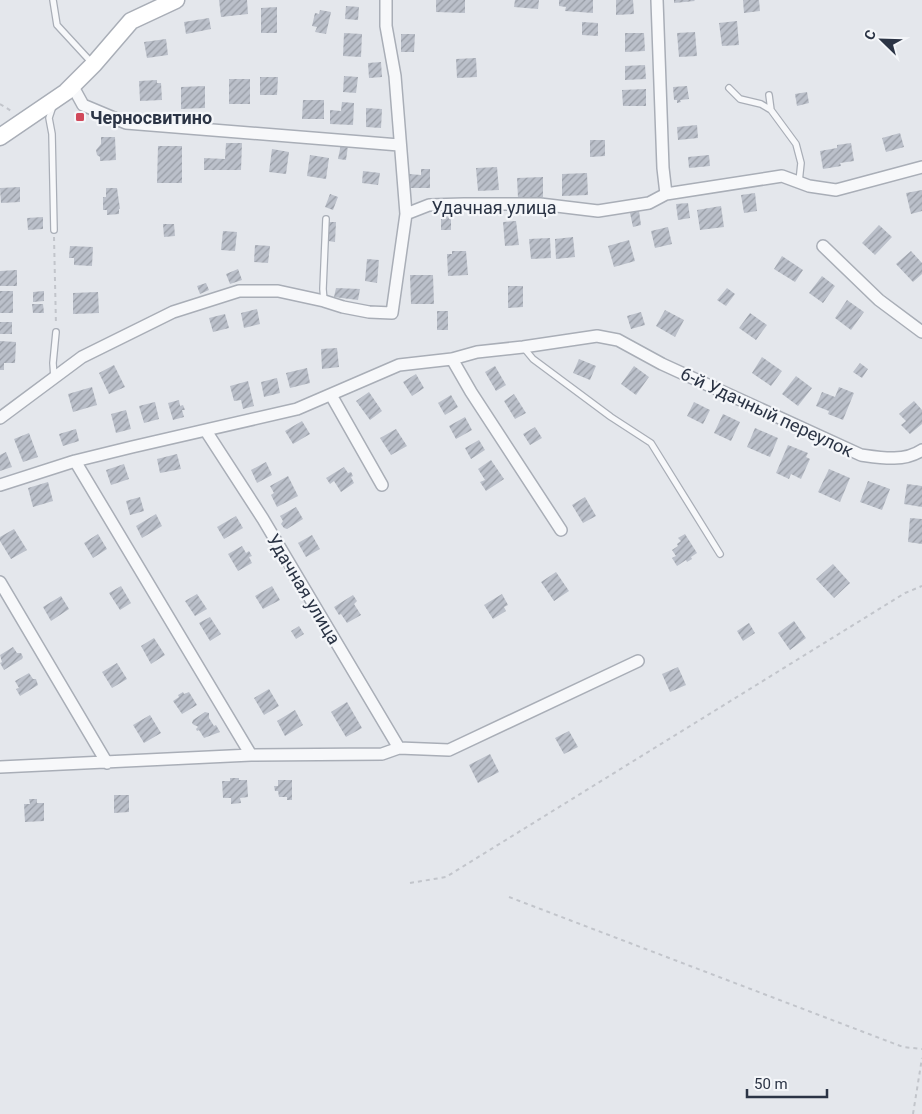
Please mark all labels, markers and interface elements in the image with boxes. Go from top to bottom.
north arrow [857,15,907,65]
text: С [861,28,879,42]
place label: Черносвитино [90,107,212,128]
marker: Черносвитино [74,111,86,123]
street label: Удачная улица [432,197,556,218]
street label: 6-й Удачный переулок [677,363,857,461]
street label: Удачная улица [263,530,345,648]
scale bar [747,1066,827,1098]
text: 50 m [754,1075,788,1093]

